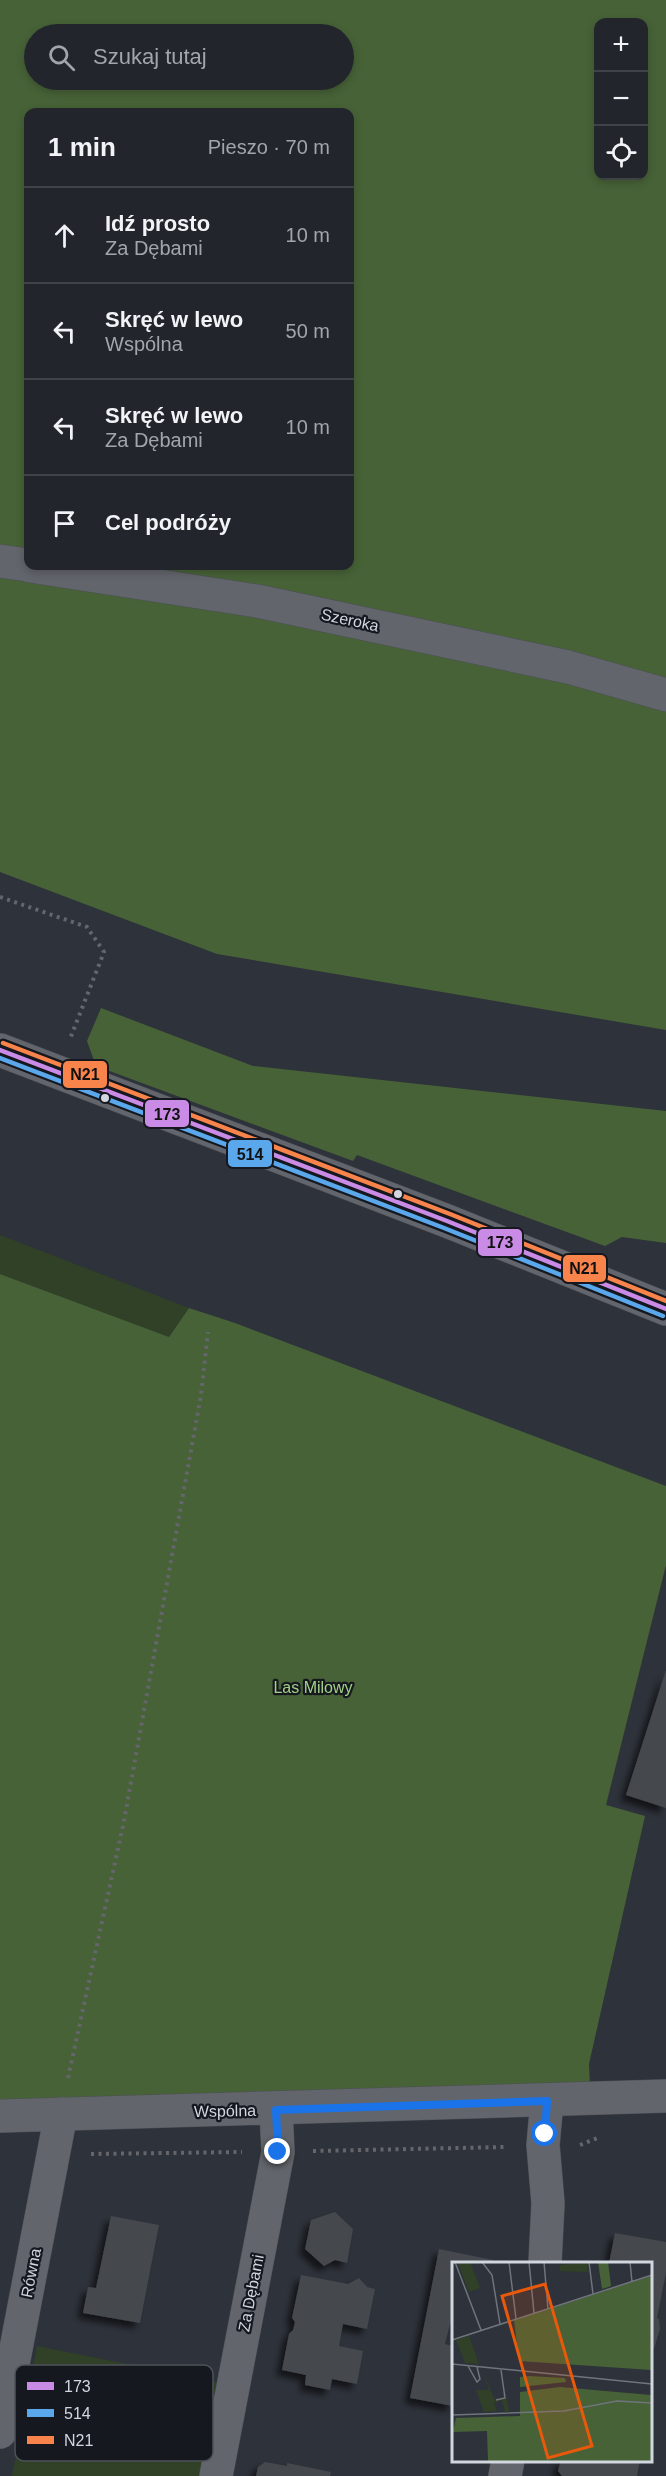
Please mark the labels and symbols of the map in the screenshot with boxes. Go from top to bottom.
street label: Szeroka [320,606,381,634]
line badge: N21 [62,1060,108,1089]
text: N21 [70,1066,100,1083]
unlabelled marker [99,1092,111,1104]
line badge: 173 [144,1099,190,1128]
text: 173 [154,1106,180,1123]
line badge: 514 [227,1139,273,1168]
text: 514 [237,1146,263,1163]
unlabelled marker [392,1188,404,1200]
line badge: 173 [477,1228,523,1257]
text: 173 [487,1234,513,1251]
line badge: N21 [562,1254,607,1283]
text: N21 [569,1260,599,1277]
park label: Las Milowy [273,1679,353,1696]
street label: Wspólna [194,2102,256,2120]
route start [531,2120,557,2146]
route end [264,2138,290,2164]
street label: Równa [18,2247,44,2299]
street label: Za Dębami [235,2253,267,2333]
inset map [452,2262,651,2461]
legend [15,2365,213,2461]
text: 173 [64,2378,91,2395]
text: 514 [64,2405,91,2422]
text: N21 [64,2432,93,2449]

